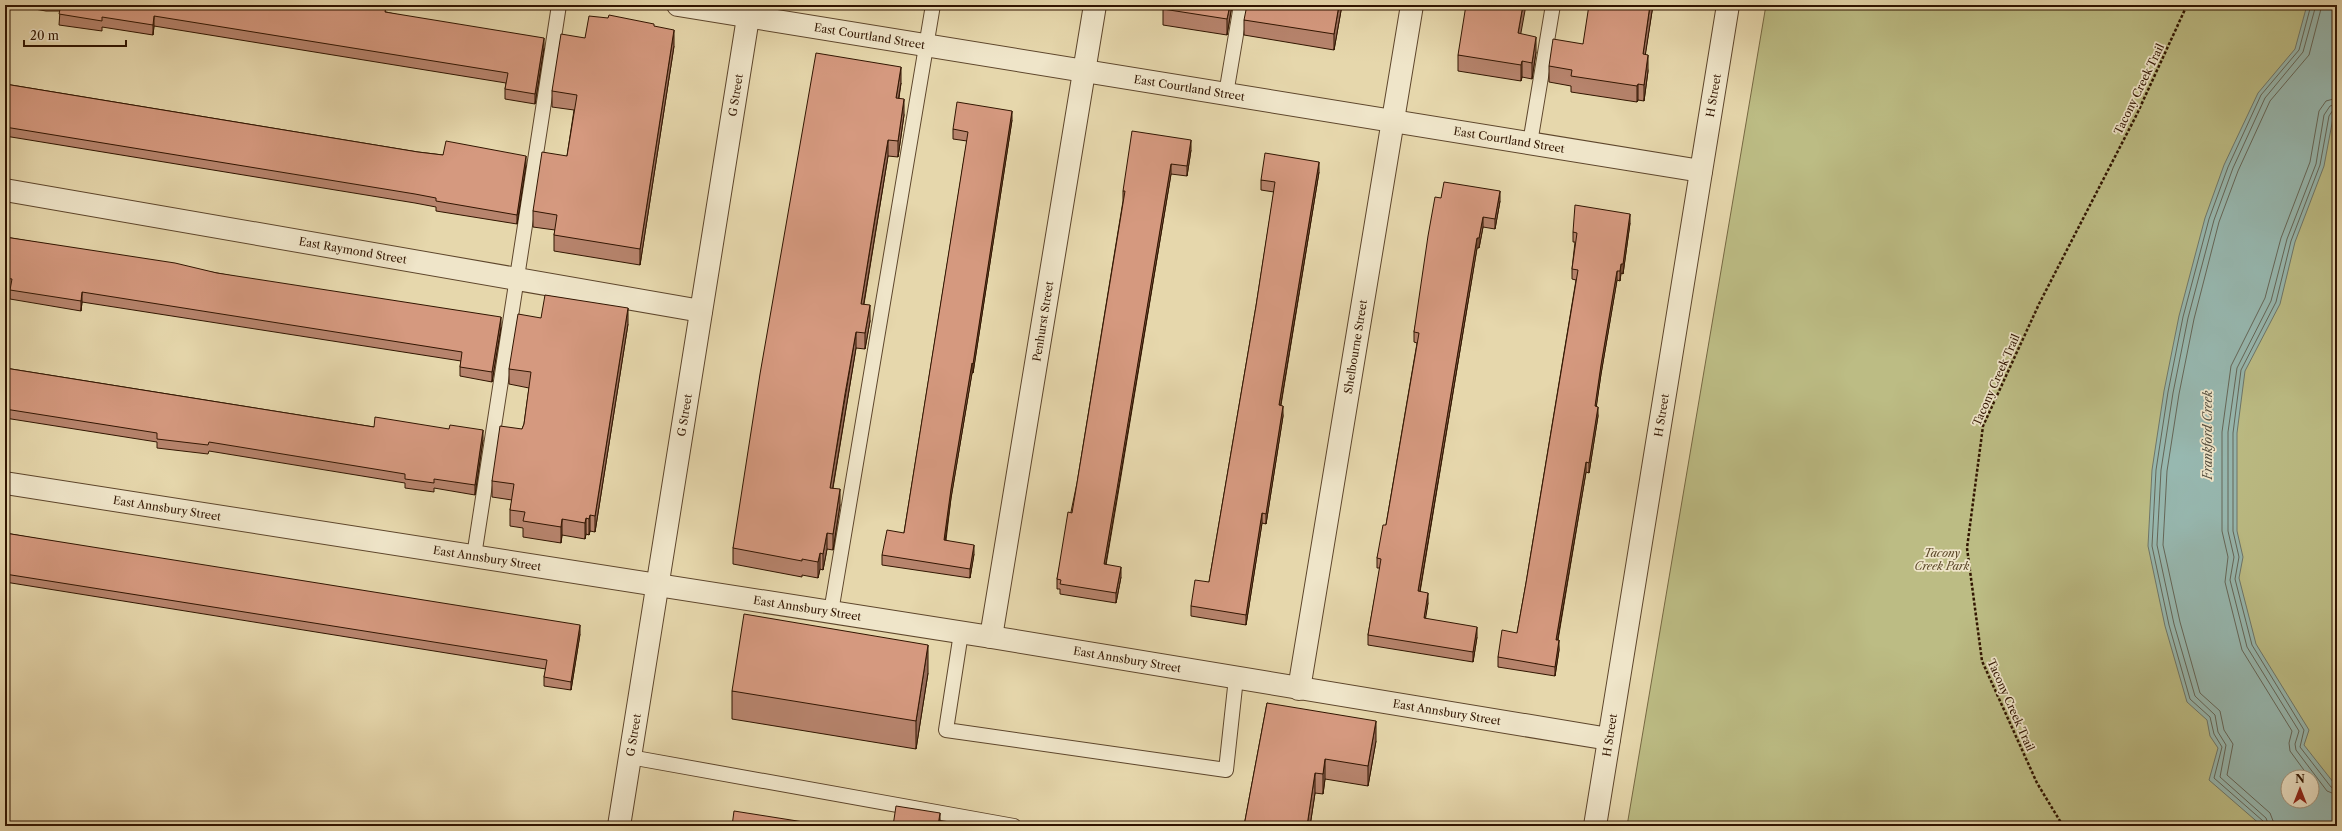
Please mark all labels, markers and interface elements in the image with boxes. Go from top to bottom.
street label: East Courtland Street [813,20,926,52]
scale bar [24,22,126,48]
text: 20 m [30,28,59,43]
street label: Tacony Creek Trail [2111,41,2167,137]
street label: East Courtland Street [1133,72,1246,104]
street label: G Street [725,73,746,118]
street label: H Street [1703,73,1724,118]
street label: East Courtland Street [1453,124,1566,156]
street label: East Raymond Street [298,234,408,267]
street label: Penhurst Street [1029,280,1056,362]
street label: Shelbourne Street [1341,299,1370,395]
street label: Tacony Creek Trail [1969,331,2023,428]
water label: Frankford Creek [2200,390,2215,480]
street label: G Street [674,393,695,438]
street label: H Street [1651,393,1672,438]
street label: East Annsbury Street [112,493,222,524]
street label: East Annsbury Street [432,543,542,574]
park label: Tacony Creek Park [1914,546,1970,573]
street label: East Annsbury Street [752,593,862,624]
street label: East Annsbury Street [1072,644,1182,675]
street label: Tacony Creek Trail [1984,657,2038,754]
street label: East Annsbury Street [1392,696,1502,728]
street label: H Street [1599,712,1620,758]
street label: G Street [623,713,644,757]
north arrow [2280,769,2320,809]
text: N [2295,772,2305,786]

